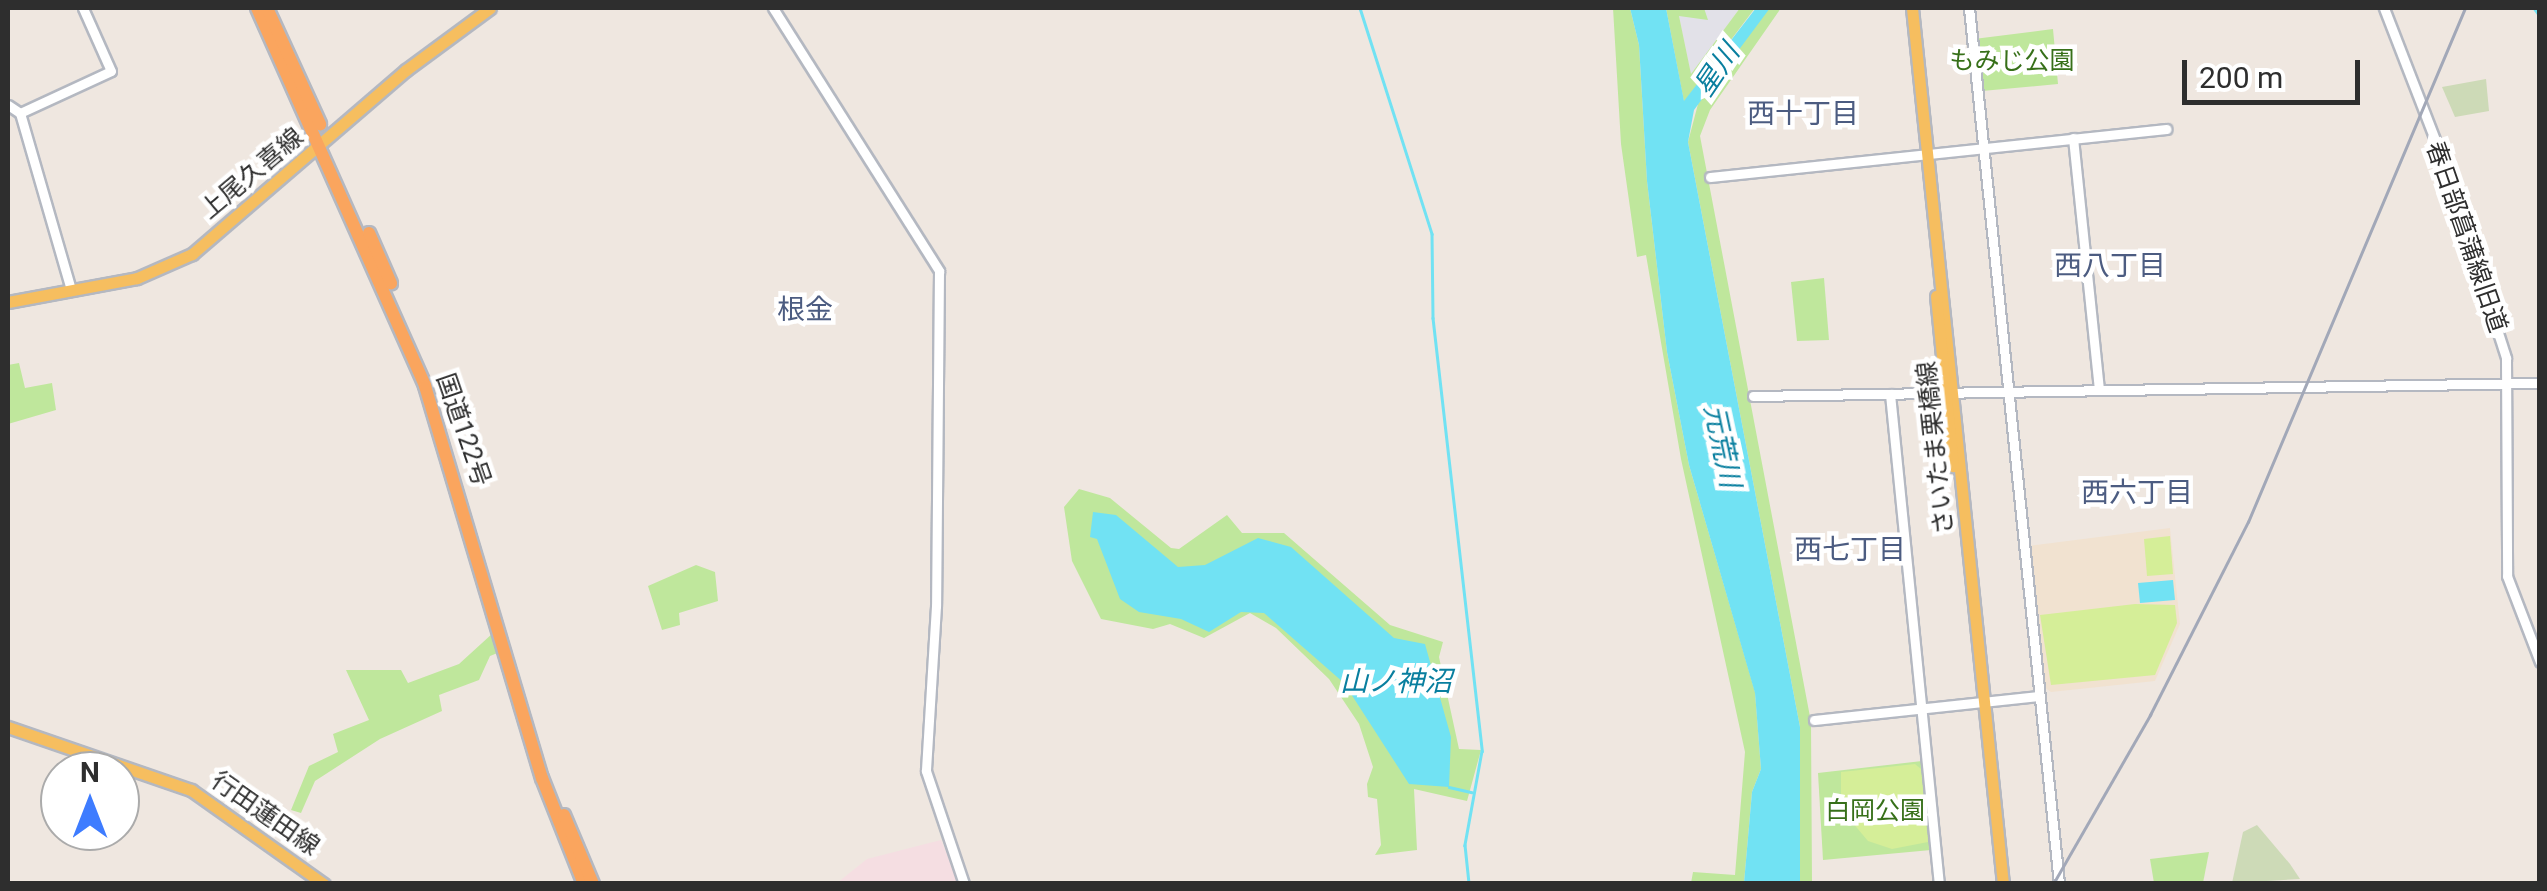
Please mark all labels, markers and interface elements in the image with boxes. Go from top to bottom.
water label: 星川 [1687,37,1747,103]
scale bar [2187,40,2364,102]
park label: もみじ公園 [1950,46,2074,76]
text: 200 m [2199,60,2283,95]
district label: 西十丁目 [1747,97,1859,131]
street label: 上尾久喜線 [194,122,310,226]
street label: 春日部菖蒲線旧道 [2419,138,2513,336]
district label: 西八丁目 [2054,249,2166,283]
district label: 根金 [777,293,833,327]
street label: さいたま栗橋線 [1912,359,1960,537]
street label: 国道122号 [430,370,496,490]
water label: 元荒川 [1697,401,1747,491]
district label: 西六丁目 [2081,476,2193,510]
district label: 西七丁目 [1794,533,1906,567]
water label: 山ノ神沼 [1340,665,1452,699]
north arrow [40,751,140,851]
text: N [80,756,100,789]
street label: 行田蓮田線 [205,766,325,862]
park label: 白岡公園 [1825,796,1925,826]

